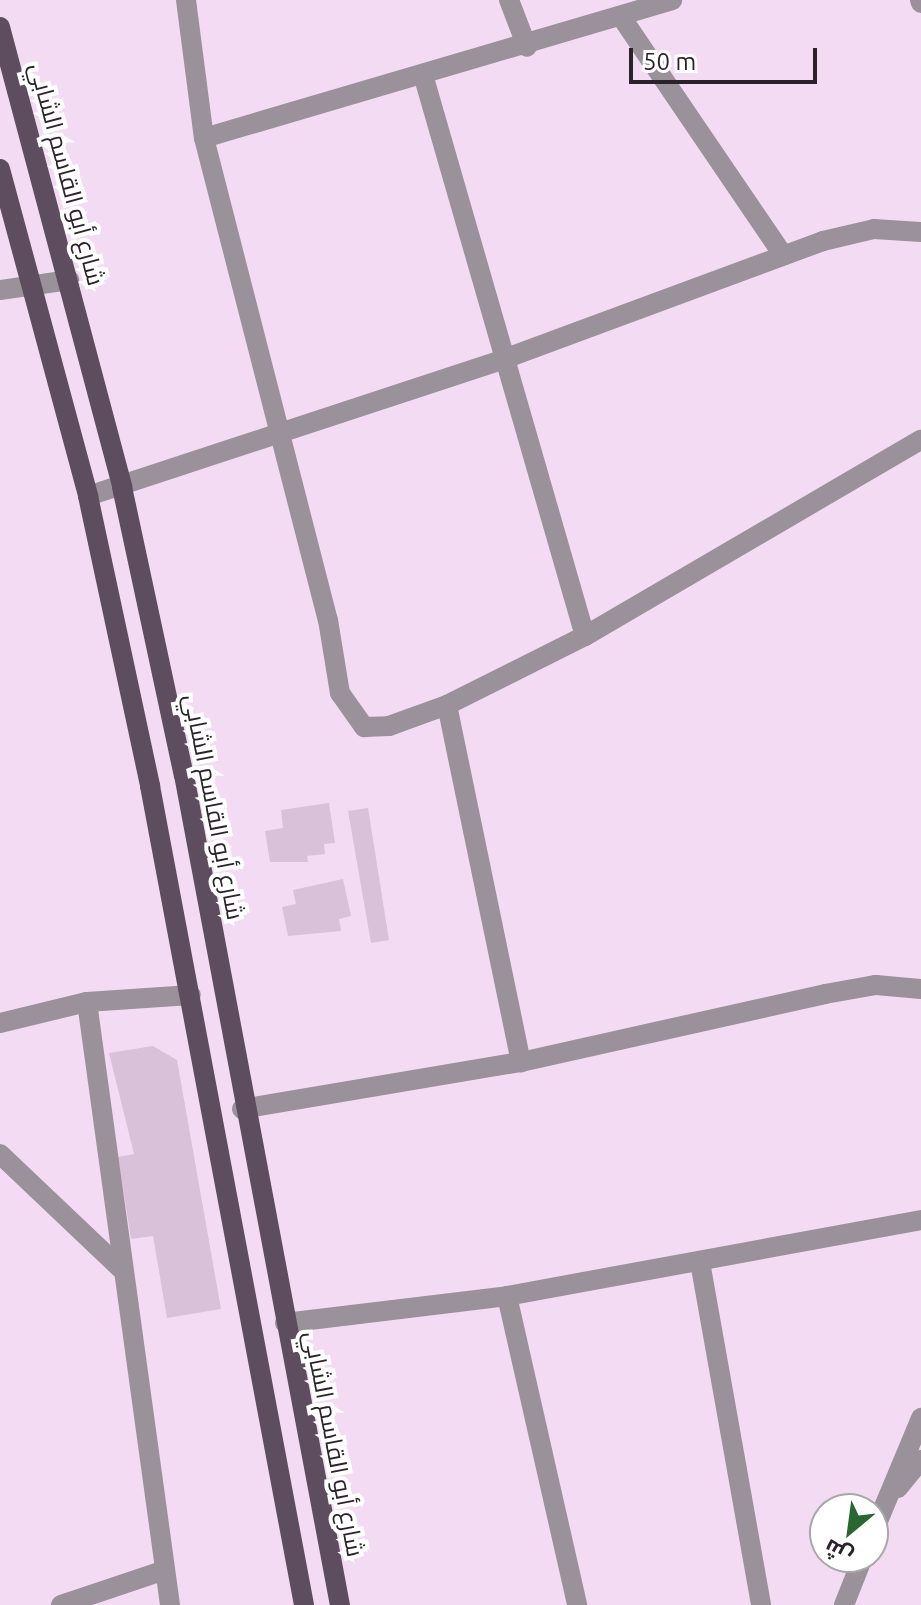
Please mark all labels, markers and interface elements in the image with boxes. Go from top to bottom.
scale bar [633,32,821,82]
text: 50 m [643,48,696,75]
street label: شارع أبو القاسم الشابي [23,60,111,288]
street label: شارع أبو القاسم الشابي [178,692,250,922]
street label: شارع أبو القاسم الشابي [298,1329,370,1559]
north arrow [809,1493,889,1573]
text: ش [820,1535,857,1570]

